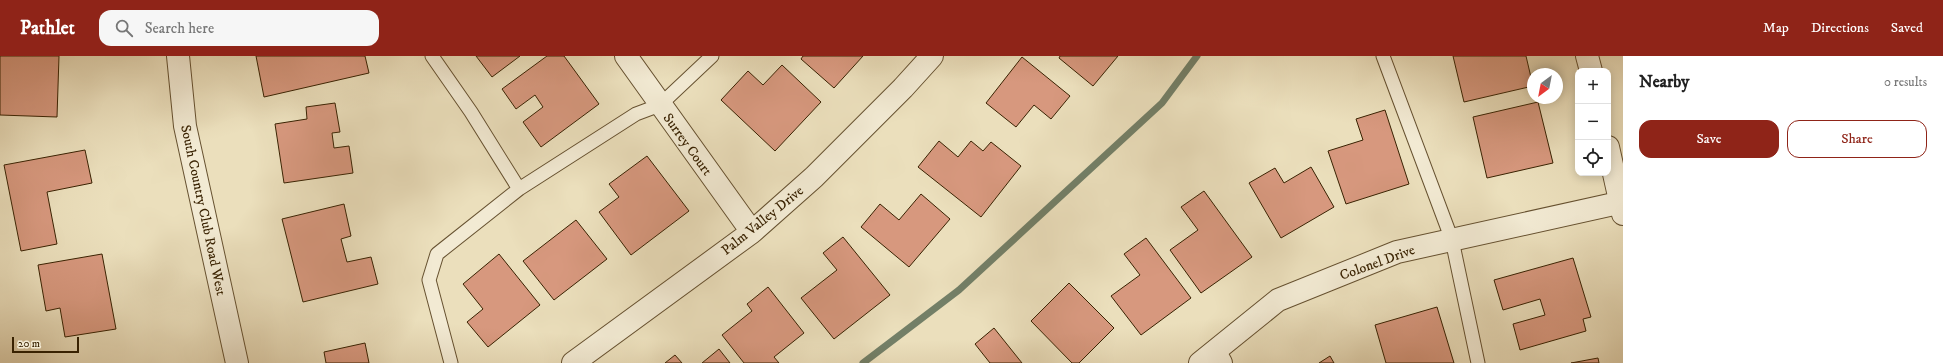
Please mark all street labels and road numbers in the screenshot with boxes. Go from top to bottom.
street label: Surrey Court [659,110,716,180]
street label: South Country Club Road West [176,123,230,298]
street label: Palm Valley Drive [718,182,808,259]
street label: Colonel Drive [1337,241,1417,285]

